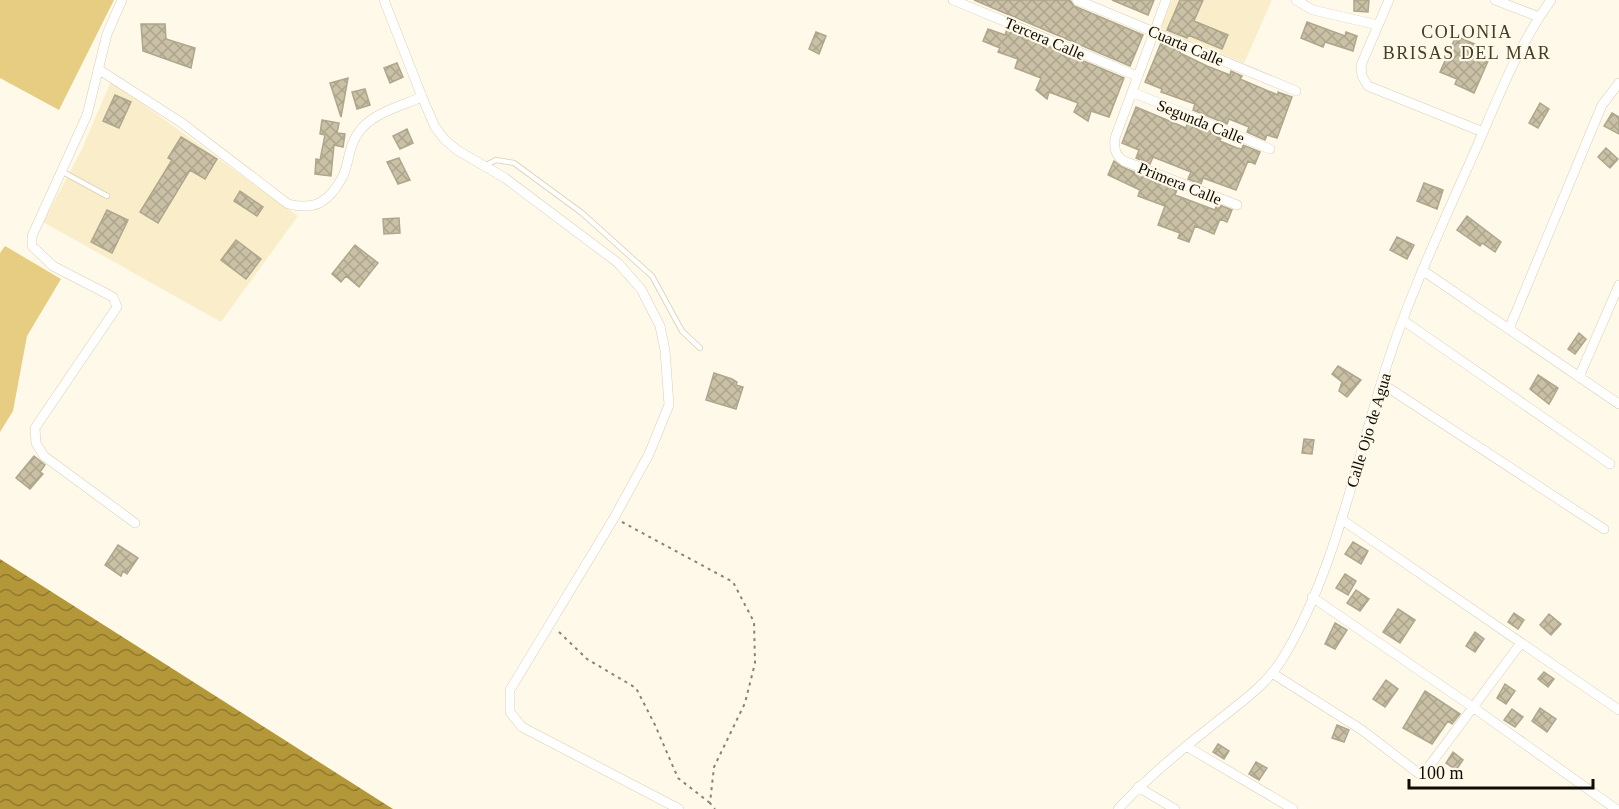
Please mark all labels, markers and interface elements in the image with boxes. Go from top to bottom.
street label: Tercera Calle [1002,14,1087,63]
street label: Cuarta Calle [1145,22,1226,69]
district label: COLONIA BRISAS DEL MAR [1383,22,1551,63]
street label: Segunda Calle [1154,96,1247,148]
street label: Primera Calle [1136,159,1224,208]
street label: Calle Ojo de Agua [1343,371,1395,490]
scale bar [1409,752,1594,790]
text: 100 m [1418,763,1464,783]

